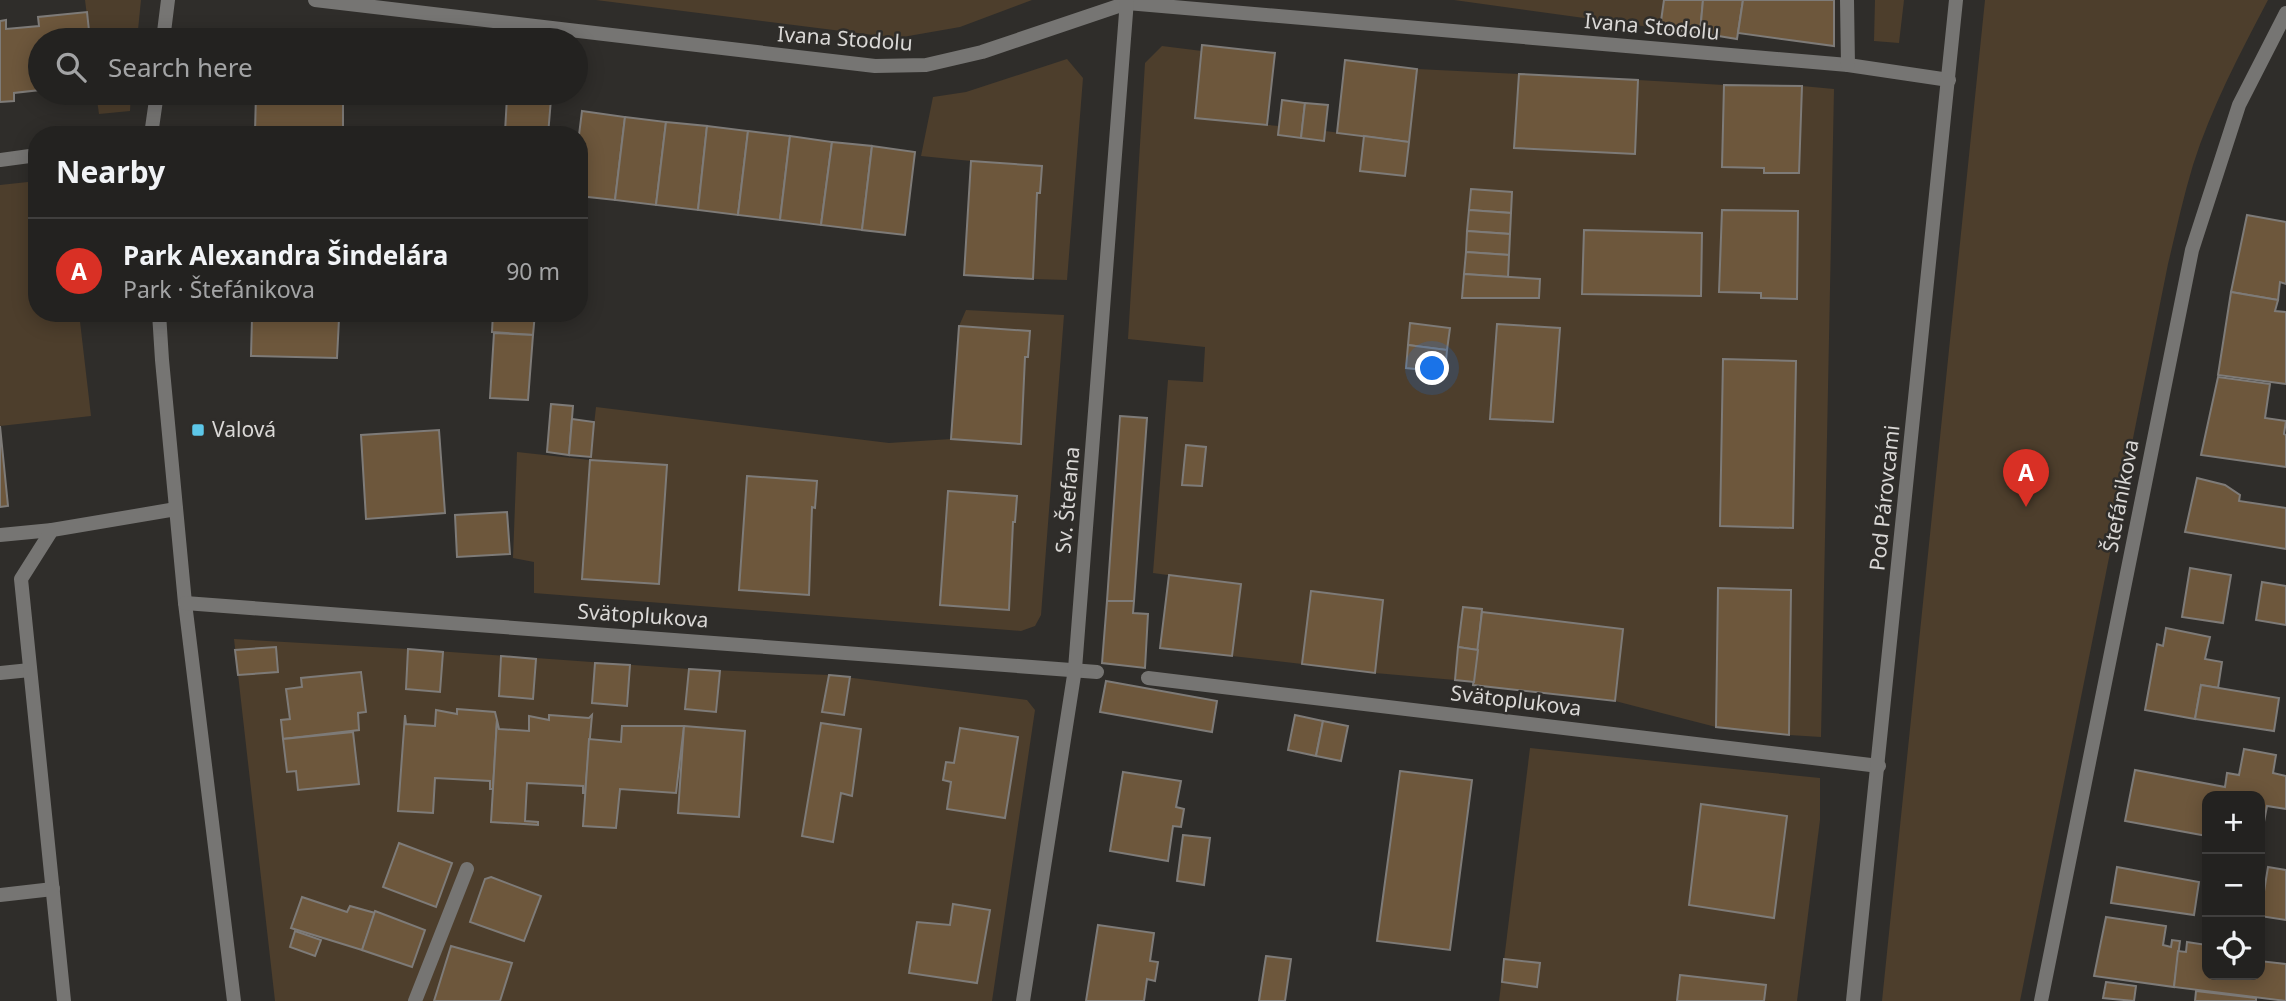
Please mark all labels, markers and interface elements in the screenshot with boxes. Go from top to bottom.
street label: Ivana Stodolu [1583,6,1721,46]
street label: Ivana Stodolu [776,19,914,57]
search box [28,28,588,105]
icon: search [52,48,90,86]
text: Search here [108,49,253,85]
text: Nearby [56,151,165,192]
text: Park Alexandra Šindelára [123,237,448,273]
text: A [71,255,87,287]
text: 90 m [506,255,560,287]
text: Park · Štefánikova [123,273,315,305]
your location [1415,351,1449,385]
place label: Valová [212,415,276,443]
marker: Valová [190,422,206,438]
street label: Pod Párovcami [1862,424,1906,572]
street label: Štefánikova [2095,437,2145,555]
street label: Sv. Štefana [1048,445,1086,555]
pin: A [2003,449,2049,507]
street label: Svätoplukova [576,596,710,634]
street label: Svätoplukova [1449,678,1583,722]
map controls [2202,791,2265,980]
button: + [2202,791,2265,854]
button: − [2202,854,2265,917]
button: locate [2202,917,2265,980]

